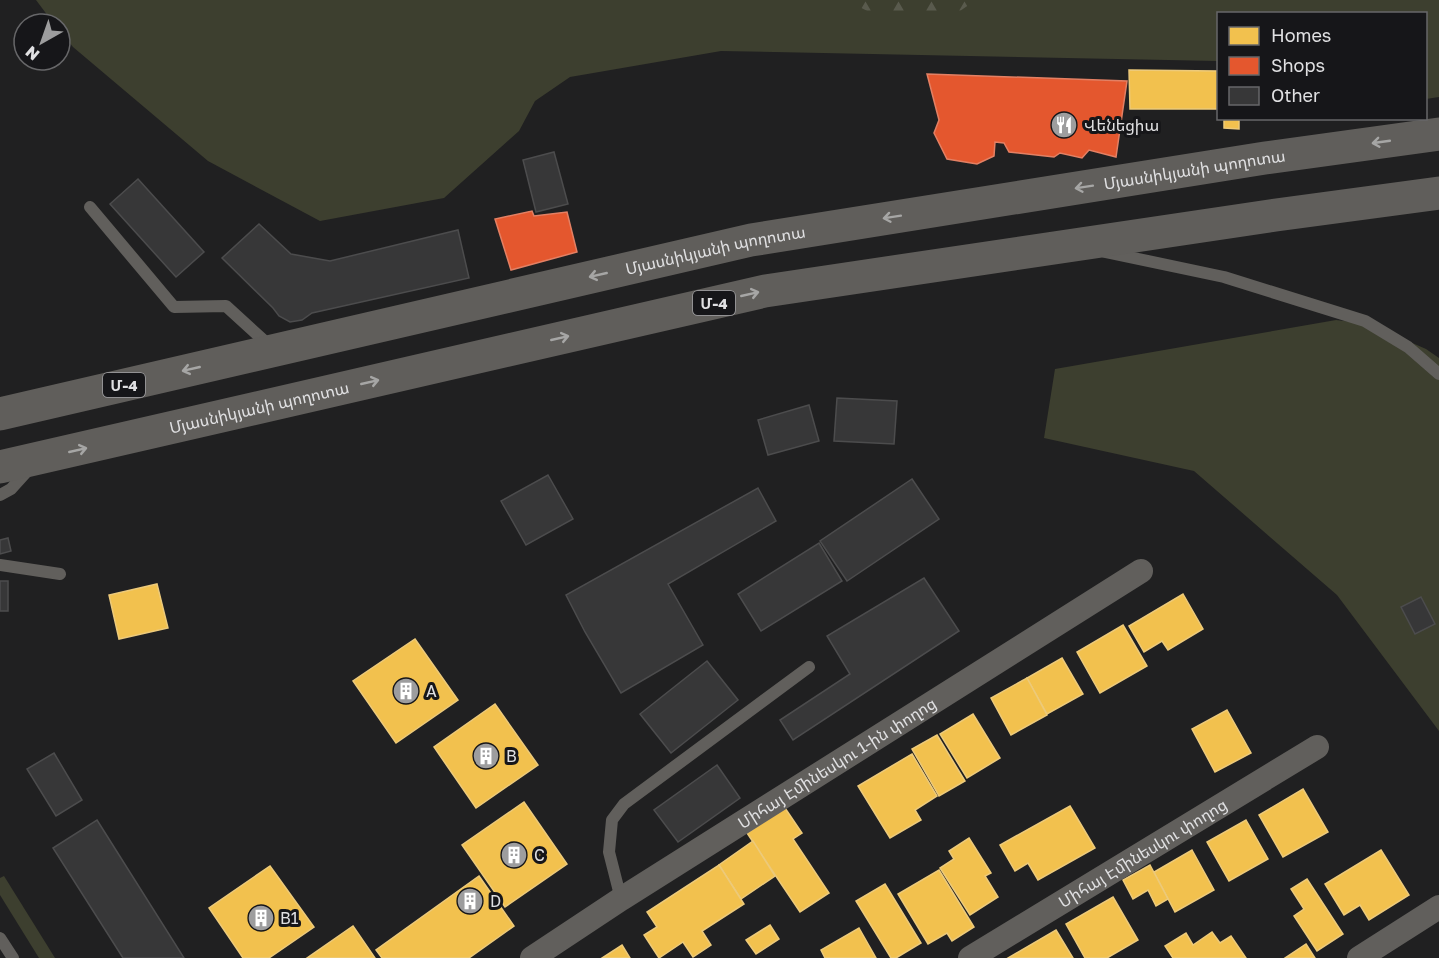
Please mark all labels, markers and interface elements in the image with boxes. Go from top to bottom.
north arrow [12,12,72,72]
legend [1217,12,1427,120]
text: Homes [1271,24,1331,46]
text: N [21,42,43,65]
text: Shops [1271,54,1325,76]
text: Other [1271,84,1320,106]
restaurant icon: Վենեցիա [1049,110,1079,140]
place label: Վենեցիա [1084,115,1159,135]
one-way arrow [1372,137,1391,148]
street label: Մյասնիկյանի պողոտա [1102,145,1287,194]
one-way arrow [1075,181,1095,192]
one-way arrow [882,212,902,223]
street label: Մյասնիկյանի պողոտա [623,221,807,279]
one-way arrow [588,270,608,281]
one-way arrow [740,288,759,300]
road number: Մ-4 [693,291,735,315]
one-way arrow [550,332,569,344]
one-way arrow [182,364,201,376]
road number: Մ-4 [103,373,145,397]
one-way arrow [360,376,379,388]
street label: Մյասնիկյանի պողոտա [167,377,351,438]
one-way arrow [67,444,87,455]
building icon: A [391,676,421,706]
place label: A [426,681,437,701]
street label: Միհայ Էմինեսկու 1-ին փողոց [734,693,940,833]
building icon: B [471,741,501,771]
place label: B [506,746,517,766]
street label: Միհայ Էմինեսկու փողոց [1055,794,1230,912]
building icon: C [499,840,529,870]
place label: C [534,845,545,865]
building icon: D [455,886,485,916]
place label: D [490,891,501,911]
building icon: B1 [246,903,276,933]
place label: B1 [280,908,299,928]

